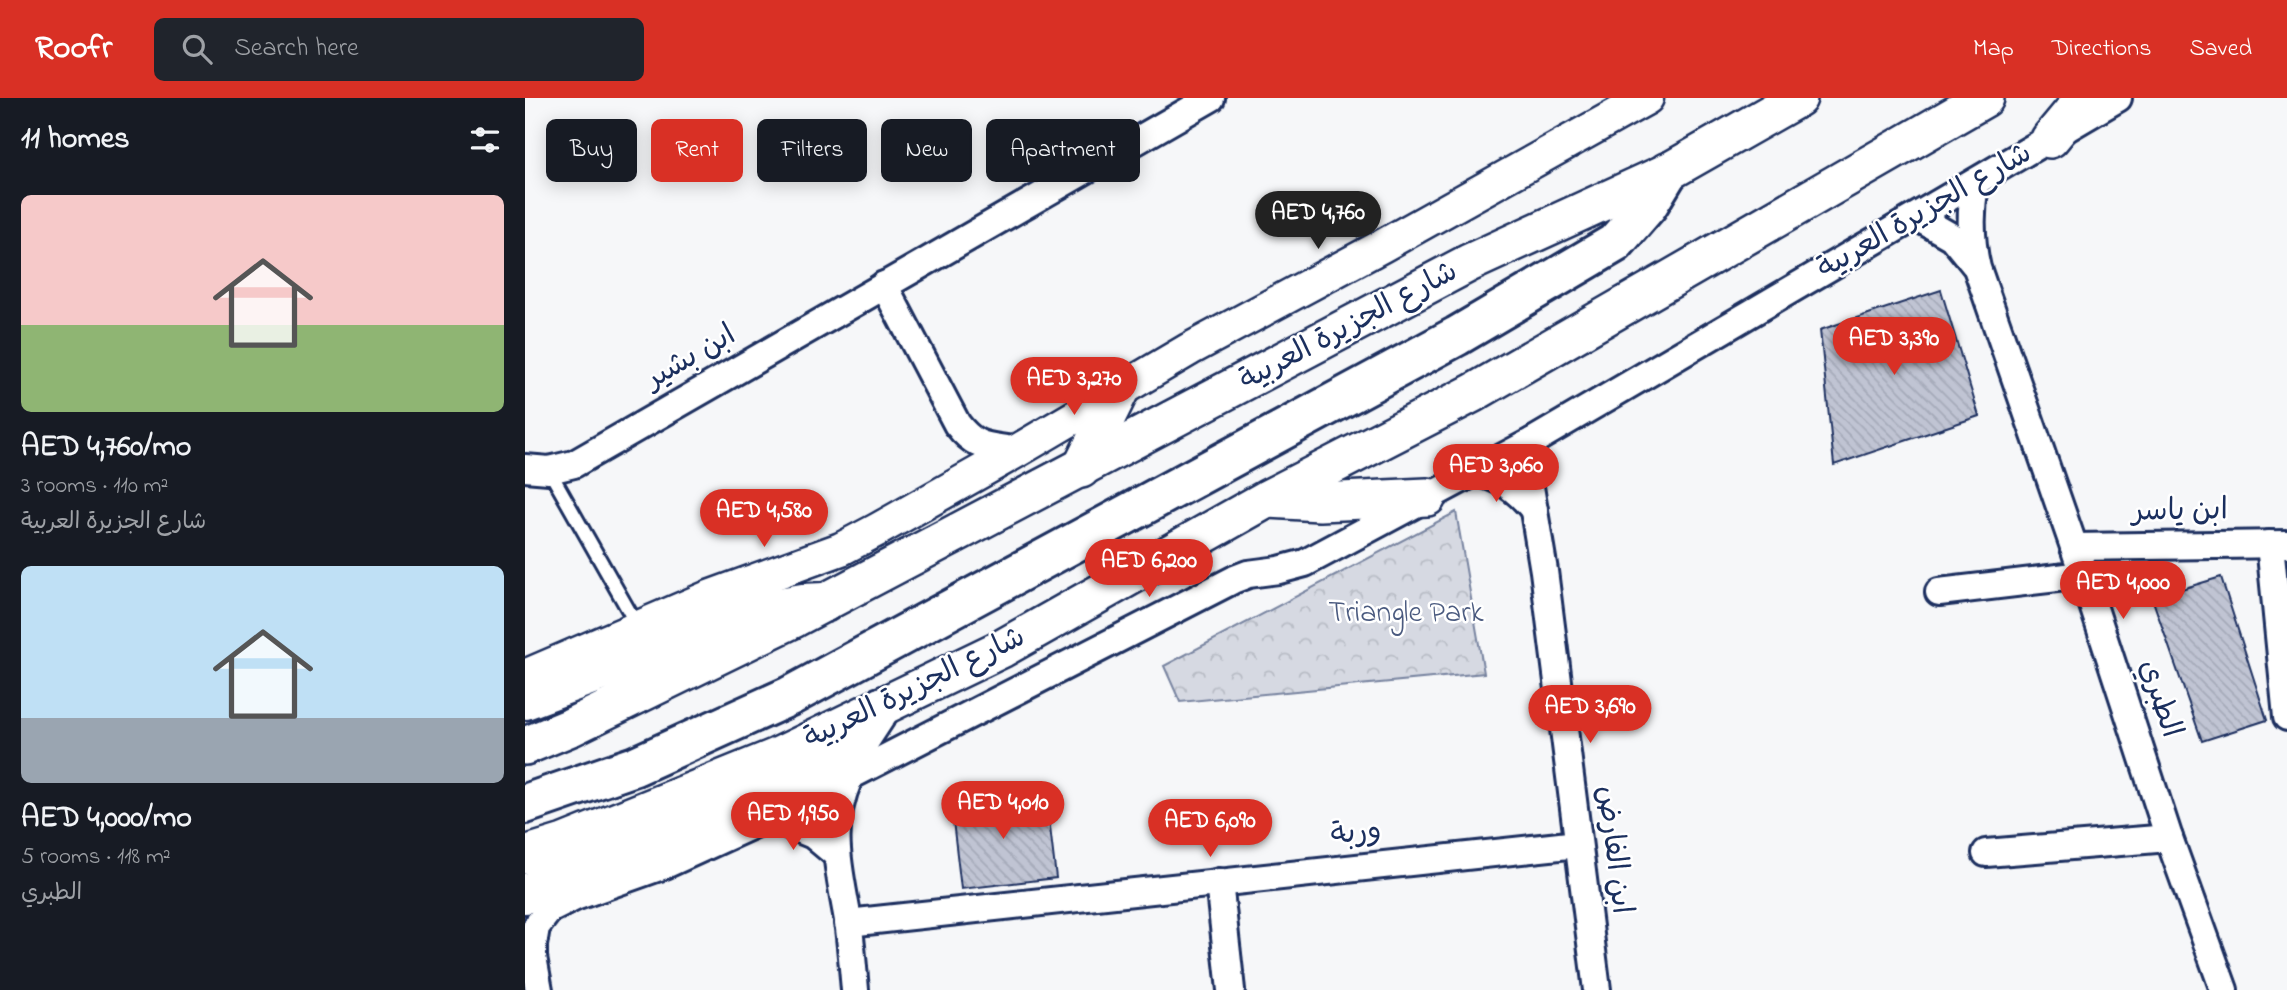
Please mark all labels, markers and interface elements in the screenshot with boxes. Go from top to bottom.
search box [154,18,644,81]
text: Roofr [35,25,112,73]
icon: search [178,30,216,68]
text: Search here [234,30,359,68]
text: Map [1973,32,2014,67]
text: Directions [2052,32,2151,67]
text: Saved [2189,32,2252,67]
text: 11 homes [21,118,129,162]
chip: Buy [546,119,637,182]
chip: Rent [651,119,743,182]
chip: Filters [757,119,867,182]
chip: New [881,119,972,182]
chip: Apartment [986,119,1140,182]
icon: filters [466,121,504,159]
street label: شارع الجزيرة العربية [1809,133,2041,291]
pin: AED 4,760 [1238,192,1398,251]
text: AED 4,760 [1271,197,1365,230]
icon: home [200,240,326,366]
street label: شارع الجزيرة العربية [1232,251,1466,403]
street label: ابن بشير [635,314,745,403]
pin: AED 3,390 [1814,317,1974,377]
text: AED 3,390 [1849,323,1939,356]
pin: AED 3,270 [994,358,1154,417]
text: AED 3,270 [1026,363,1122,396]
text: AED 4,760/mo [21,426,191,470]
pin: AED 3,060 [1416,444,1576,504]
text: AED 3,060 [1449,450,1543,483]
text: 3 rooms · 110 m² [21,470,168,503]
street label: ابن ياسر [2129,489,2228,535]
pin: AED 4,580 [684,490,844,549]
text: AED 4,580 [716,495,812,528]
text: شارع الجزيرة العربية [21,506,206,539]
pin: AED 6,200 [1069,540,1229,599]
text: AED 6,200 [1101,545,1197,578]
pin: AED 4,000 [2043,561,2203,621]
text: AED 4,000 [2076,567,2170,600]
park label: Triangle Park [1328,592,1485,636]
icon: home [200,611,326,737]
street label: شارع الجزيرة العربية [797,616,1033,762]
street label: الطبري [2126,654,2192,744]
pin: AED 3,690 [1510,686,1670,745]
text: AED 3,690 [1544,691,1636,724]
pin: AED 4,010 [923,782,1083,841]
street label: ابن الفارض [1583,783,1643,917]
text: AED 4,010 [957,787,1049,820]
pin: AED 1,950 [713,792,873,852]
text: AED 4,000/mo [21,797,192,841]
text: AED 1,950 [747,798,839,831]
pin: AED 6,090 [1130,800,1290,859]
text: AED 6,090 [1164,805,1256,838]
street label: وربة [1329,809,1383,859]
text: 5 rooms · 118 m² [21,841,171,874]
text: الطبري [21,877,82,910]

